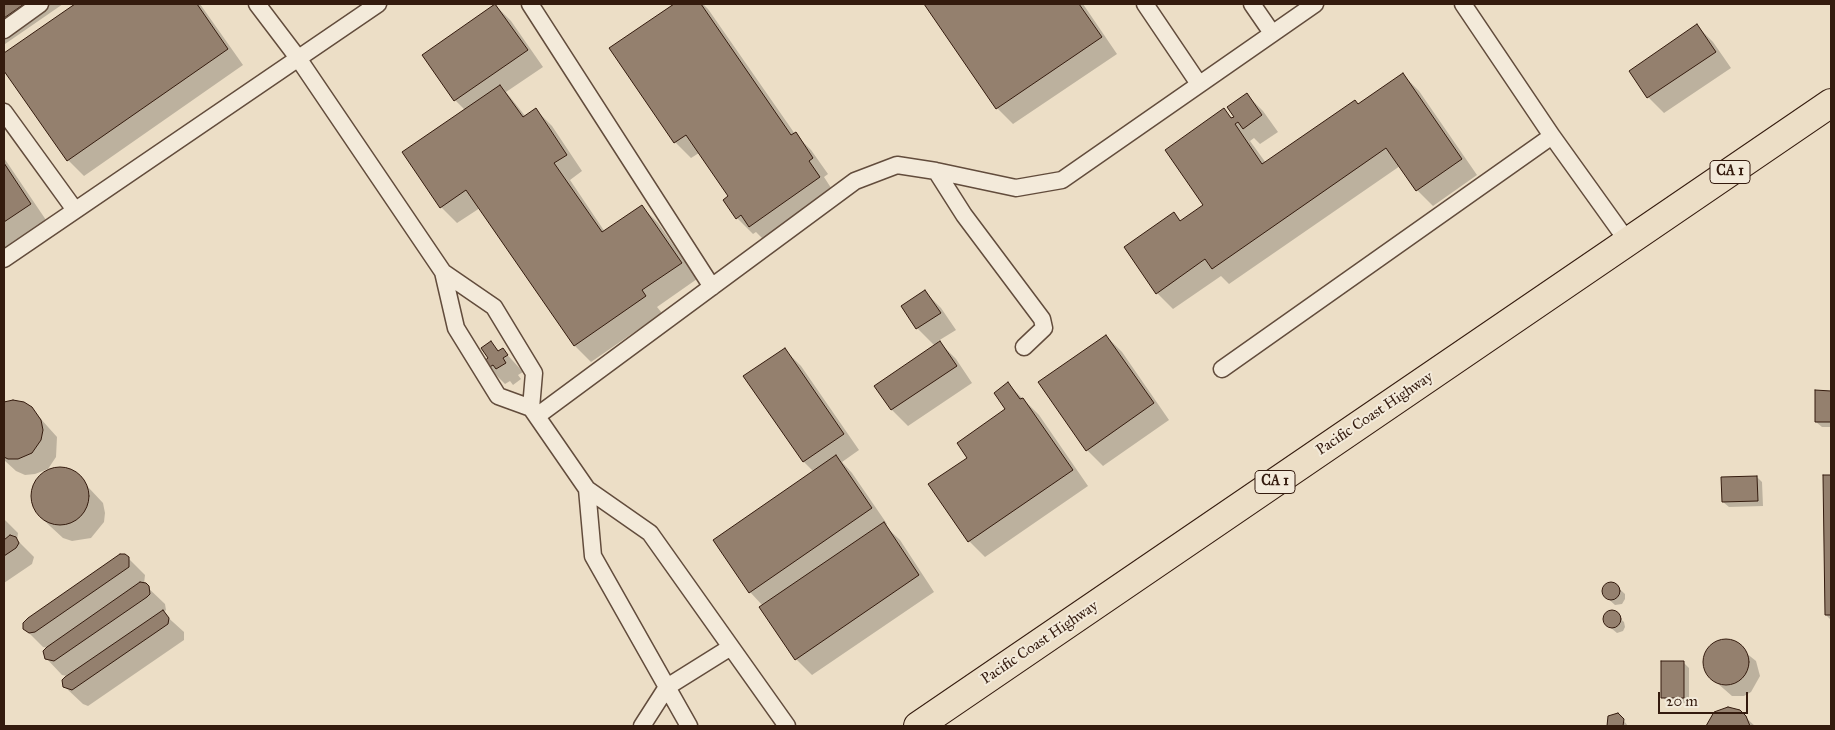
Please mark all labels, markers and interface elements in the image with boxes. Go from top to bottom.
road number: CA 1 [1710,160,1750,183]
street label: Pacific Coast Highway [1313,368,1437,460]
road number: CA 1 [1255,471,1295,494]
street label: Pacific Coast Highway [978,597,1102,689]
scale bar [1660,682,1750,714]
text: 20 m [1666,692,1698,710]

